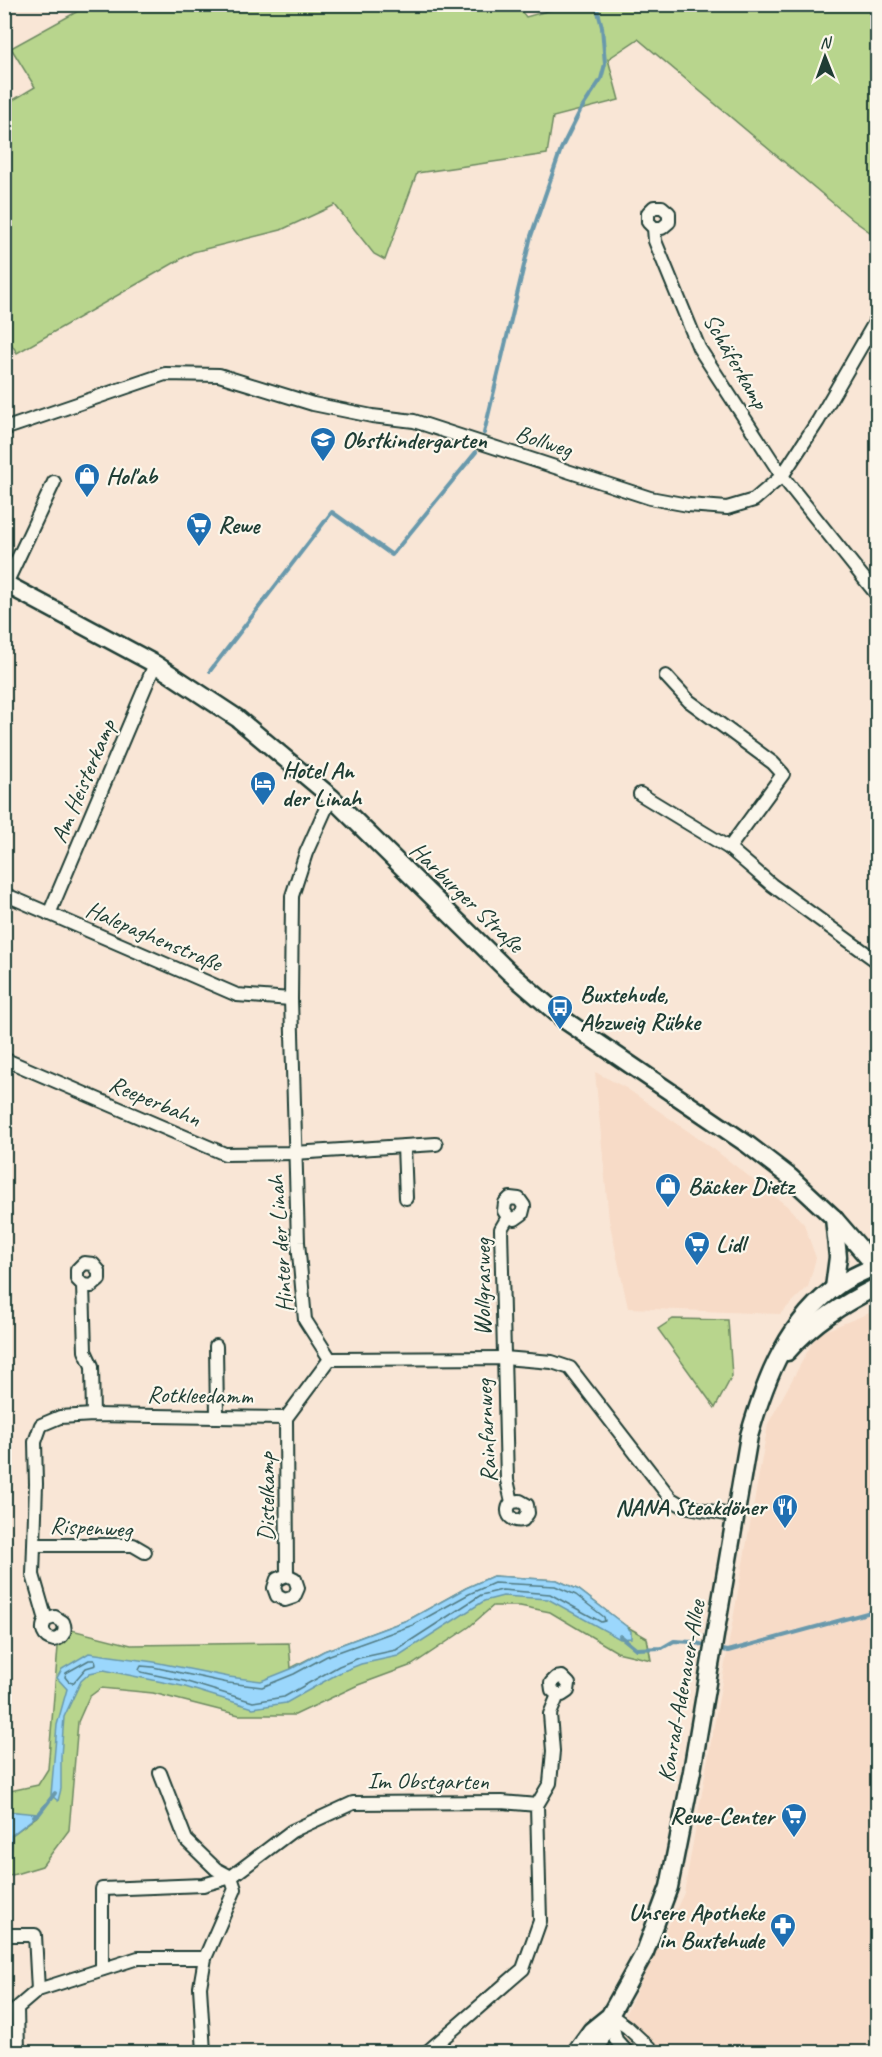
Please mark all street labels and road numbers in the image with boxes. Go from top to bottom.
street label: Schäferkamp [697,308,776,416]
street label: Bollweg [512,418,578,465]
street label: Am Heisterkamp [44,714,123,847]
street label: Harburger Straße [404,835,532,960]
street label: Halepaghenstraße [82,894,229,979]
street label: Reeperbahn [105,1068,206,1134]
street label: Hinter der Linah [260,1173,300,1314]
street label: Wollgrasweg [467,1237,497,1336]
street label: Rainfarnweg [468,1377,504,1483]
street label: Rotkleedamm [147,1379,254,1411]
street label: Distelkamp [251,1451,281,1542]
street label: Rispenweg [49,1510,135,1544]
street label: Konrad-Adenauer-Allee [650,1596,712,1784]
street label: Im Obstgarten [367,1766,489,1796]

